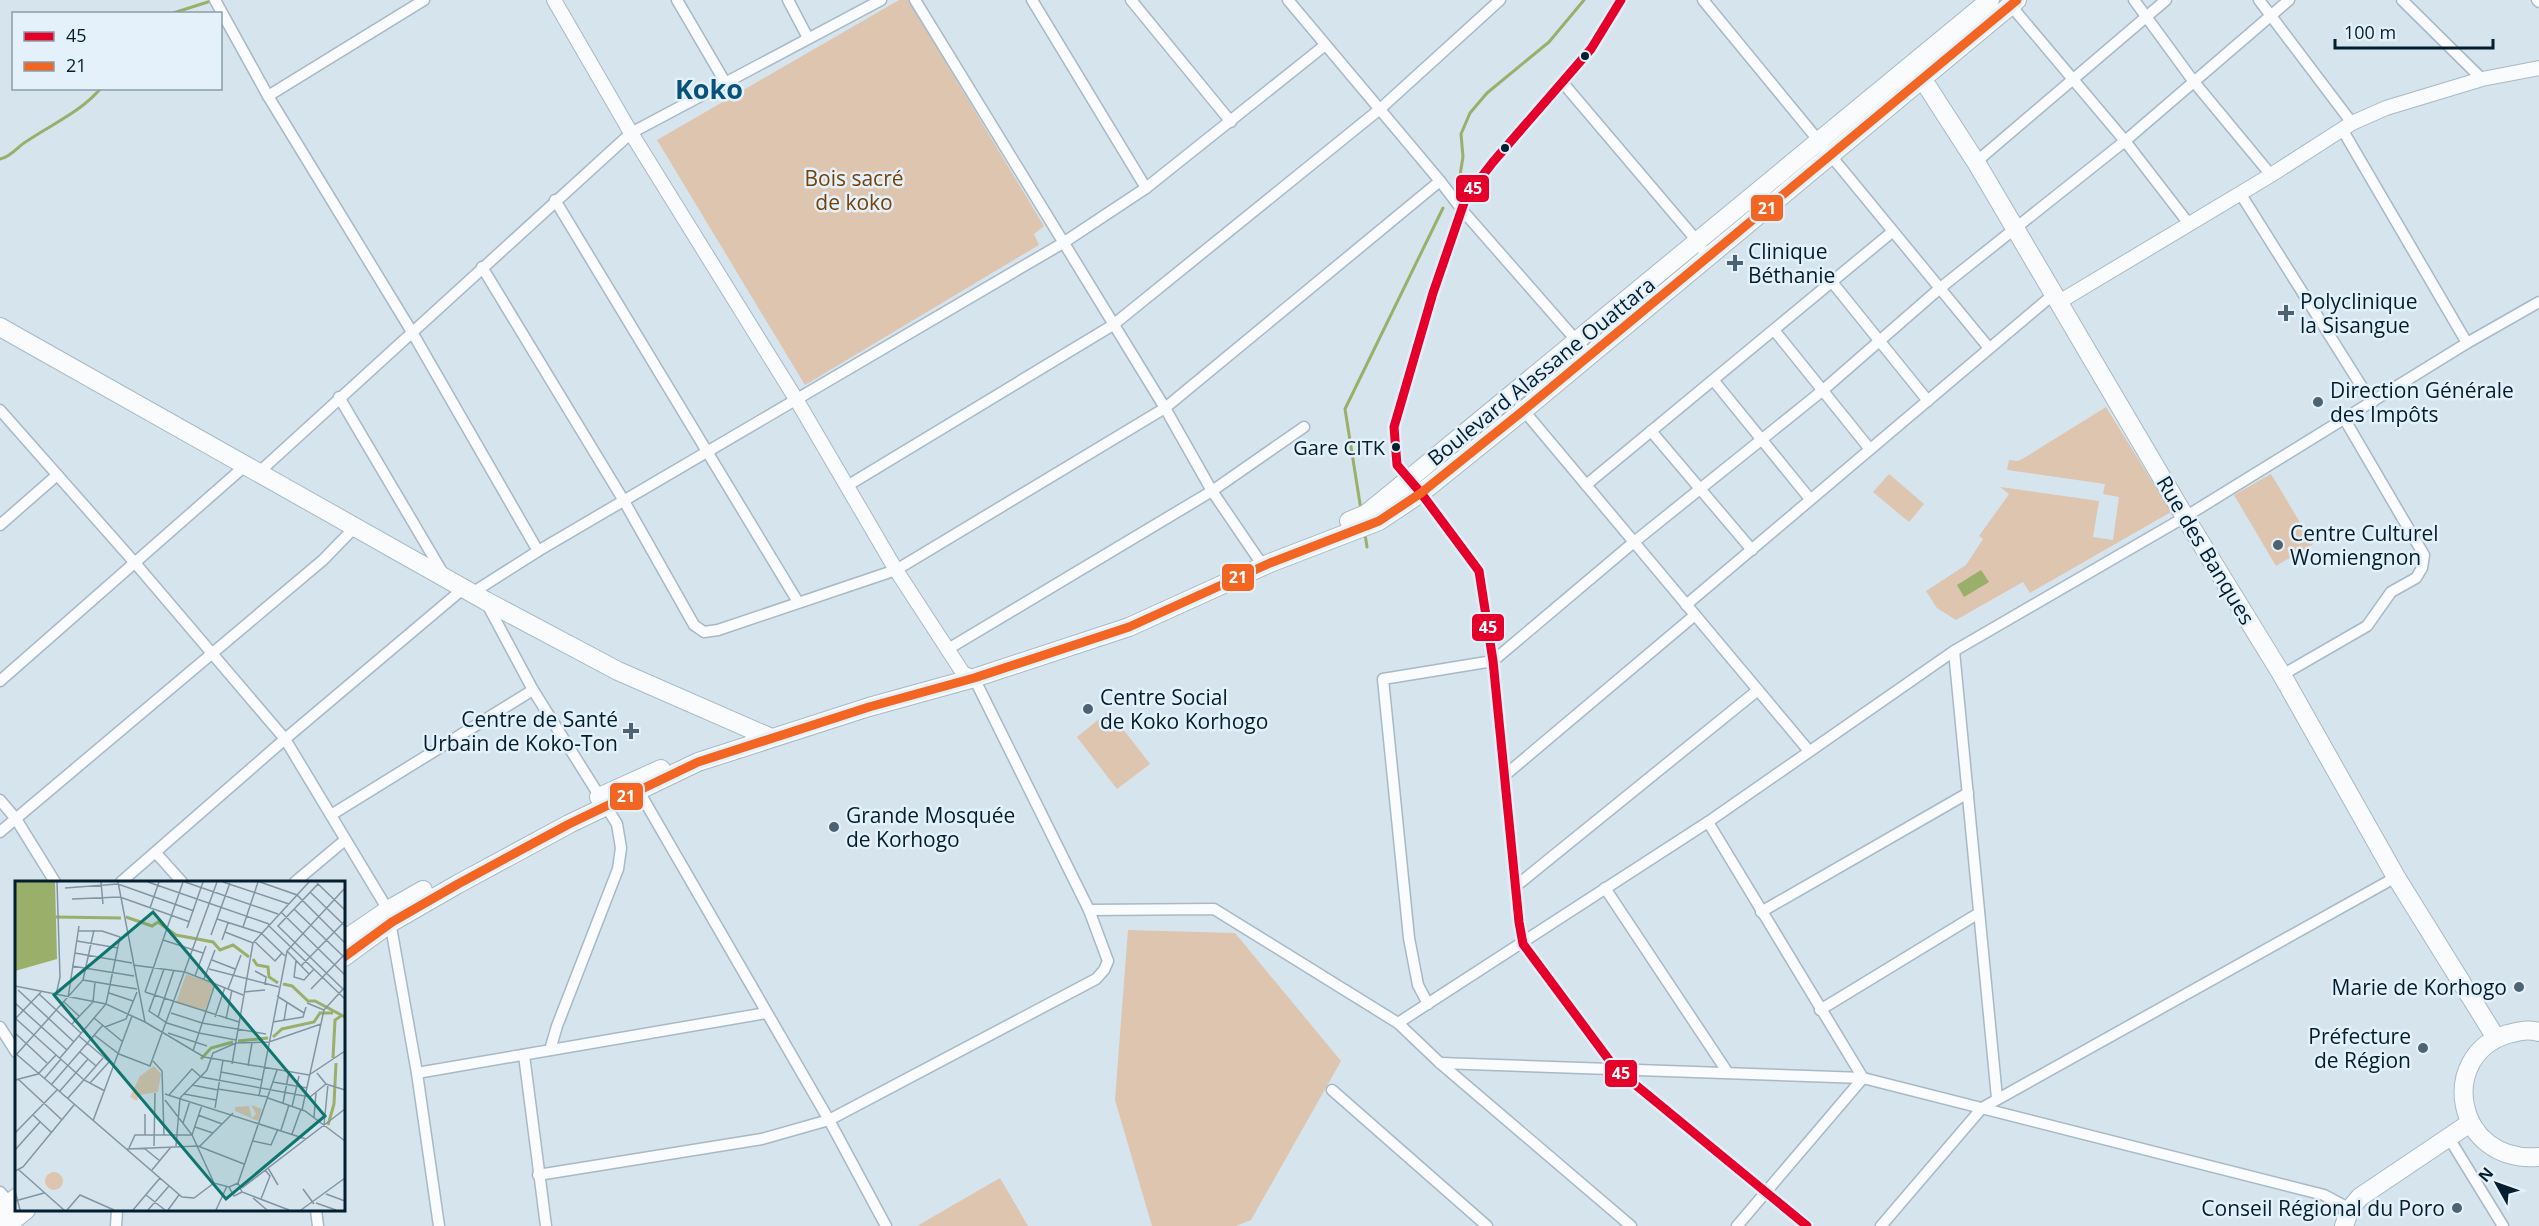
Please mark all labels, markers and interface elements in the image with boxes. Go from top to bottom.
legend [12,12,222,90]
scale bar [2335,12,2492,50]
text: 100 m [2344,20,2396,44]
text: 45 [66,23,87,47]
unlabelled marker [1579,50,1591,62]
text: 21 [66,53,87,77]
district label: Koko [675,70,743,107]
unlabelled marker [1499,142,1511,154]
park label: Bois sacré de koko [804,164,904,216]
line badge: 45 [1455,174,1490,203]
text: 45 [1464,177,1482,199]
line badge: 21 [1750,194,1784,222]
text: 21 [1758,197,1776,219]
place label: Clinique Béthanie [1748,237,1835,289]
marker: Clinique Béthanie [1726,254,1744,272]
street label: Boulevard Alassane Ouattara [1421,270,1661,472]
place label: Polyclinique la Sisangue [2300,287,2417,339]
marker: Polyclinique la Sisangue [2277,304,2295,322]
place label: Direction Générale des Impôts [2330,376,2514,428]
marker: Direction Générale des Impôts [2311,395,2325,409]
place label: Gare CITK [1293,434,1386,461]
marker: Gare CITK [1390,441,1402,453]
street label: Rue des Banques [2151,470,2261,630]
place label: Centre Culturel Womiengnon [2290,519,2439,571]
marker: Centre Culturel Womiengnon [2271,538,2285,552]
line badge: 21 [1221,563,1255,592]
text: 21 [1229,566,1247,588]
line badge: 45 [1471,613,1505,642]
text: 45 [1479,616,1497,638]
place label: Centre Social de Koko Korhogo [1100,683,1268,735]
marker: Centre Social de Koko Korhogo [1081,702,1095,716]
place label: Centre de Santé Urbain de Koko-Ton [423,705,618,757]
marker: Centre de Santé Urbain de Koko-Ton [622,722,640,740]
line badge: 21 [609,782,644,811]
text: 21 [617,785,635,807]
place label: Grande Mosquée de Korhogo [846,801,1015,853]
marker: Grande Mosquée de Korhogo [827,820,841,834]
inset map [15,881,345,1211]
place label: Marie de Korhogo [2332,973,2507,1001]
marker: Marie de Korhogo [2512,980,2526,994]
place label: Préfecture de Région [2308,1022,2411,1074]
marker: Préfecture de Région [2416,1041,2430,1055]
line badge: 45 [1604,1059,1638,1088]
text: 45 [1612,1062,1630,1084]
north arrow [2467,1154,2527,1214]
text: N [2473,1162,2498,1186]
place label: Conseil Régional du Poro [2201,1194,2445,1222]
marker: Conseil Régional du Poro [2450,1201,2464,1215]

